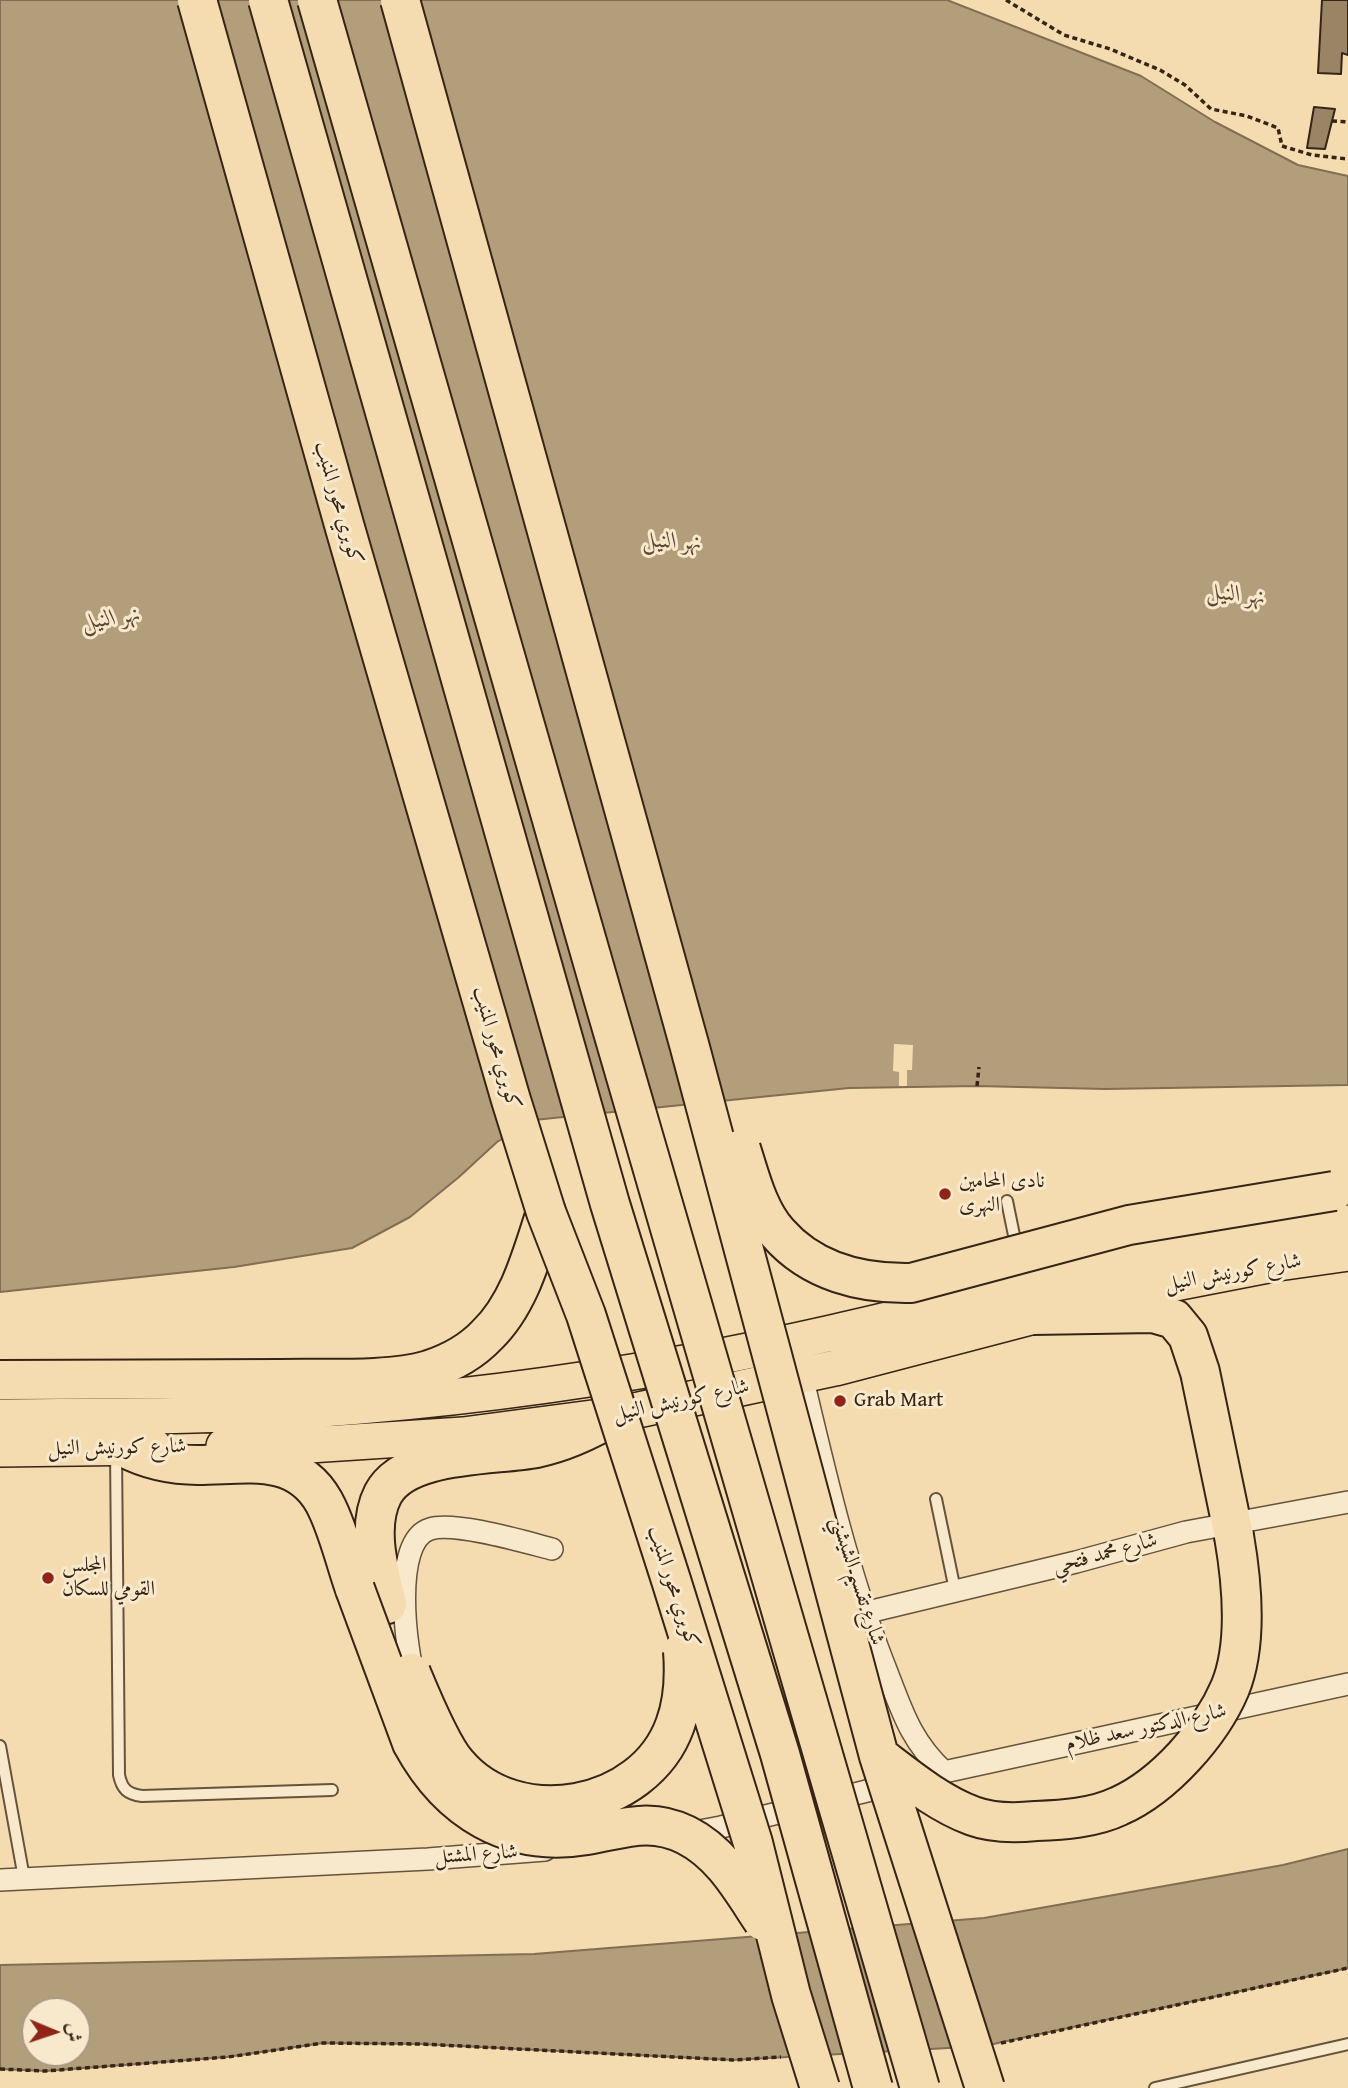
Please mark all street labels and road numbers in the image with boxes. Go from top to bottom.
street label: كوبري محور المنيب [308,438,368,568]
street label: كوبري محور المنيب [466,983,526,1113]
street label: شارع كورنيش النيل [1163,1249,1303,1297]
street label: شارع كورنيش النيل [611,1374,751,1428]
street label: شارع كورنيش النيل [48,1434,186,1462]
street label: شارع تقسيم الشيشني [824,1513,890,1649]
street label: كوبري محور المنيب [641,1523,705,1651]
street label: شارع محمد فتحي [1050,1528,1160,1580]
street label: شارع الدكتور سعد ظلام [1063,1699,1229,1757]
street label: شارع المشتل [433,1840,519,1870]

